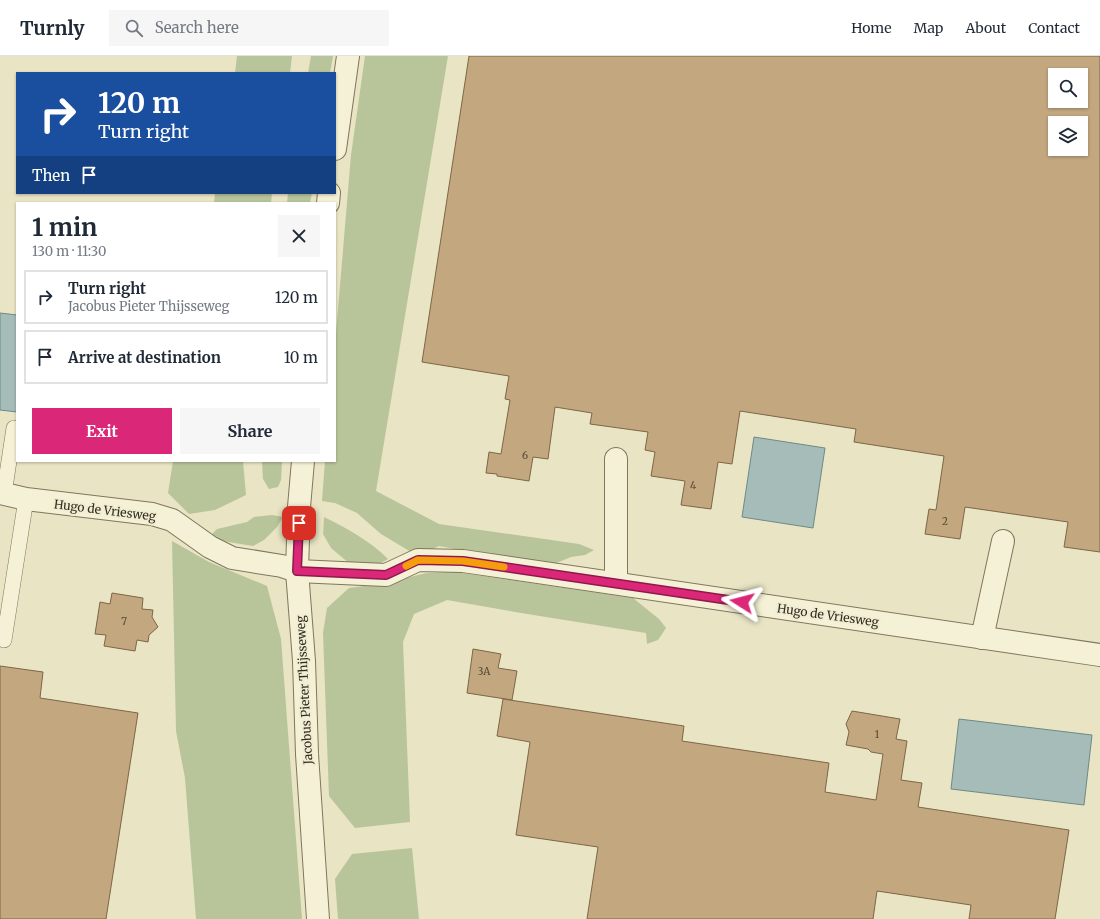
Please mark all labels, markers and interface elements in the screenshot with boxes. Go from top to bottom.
search box [109,10,389,46]
text: Turnly [20,16,85,40]
icon: search [123,17,145,39]
text: Search here [155,18,239,37]
text: Home [851,19,892,37]
text: Map [914,19,943,37]
text: About [965,19,1006,37]
text: Contact [1028,19,1080,37]
map controls [1048,68,1088,156]
button: search [1048,68,1088,108]
text: 120 m [98,85,180,121]
icon: right [32,88,84,140]
button: layers [1048,116,1088,156]
text: Turn right [98,120,189,143]
icon: arrive [78,164,100,186]
text: Then [32,166,70,185]
text: 1 min [32,212,97,243]
button: close [278,215,320,257]
text: 130 m · 11:30 [32,243,106,260]
text: Turn right [68,279,146,298]
icon: right [34,286,56,308]
text: 120 m [275,288,318,307]
text: Jacobus Pieter Thijsseweg [68,298,229,315]
icon: arrive [34,346,56,368]
text: Arrive at destination [68,348,221,367]
text: 10 m [284,348,318,367]
button: Exit [32,408,172,454]
button: Share [180,408,320,454]
house number: 6 [522,449,528,462]
house number: 4 [690,479,696,492]
street label: Hugo de Vriesweg [53,496,158,524]
pin [282,506,316,540]
icon: arrive [288,512,310,534]
house number: 2 [942,515,948,528]
position arrow [721,581,763,623]
street label: Hugo de Vriesweg [776,600,881,630]
street label: Jacobus Pieter Thijsseweg [293,614,315,766]
house number: 7 [121,615,127,628]
house number: 3A [478,665,491,678]
house number: 1 [875,728,880,741]

